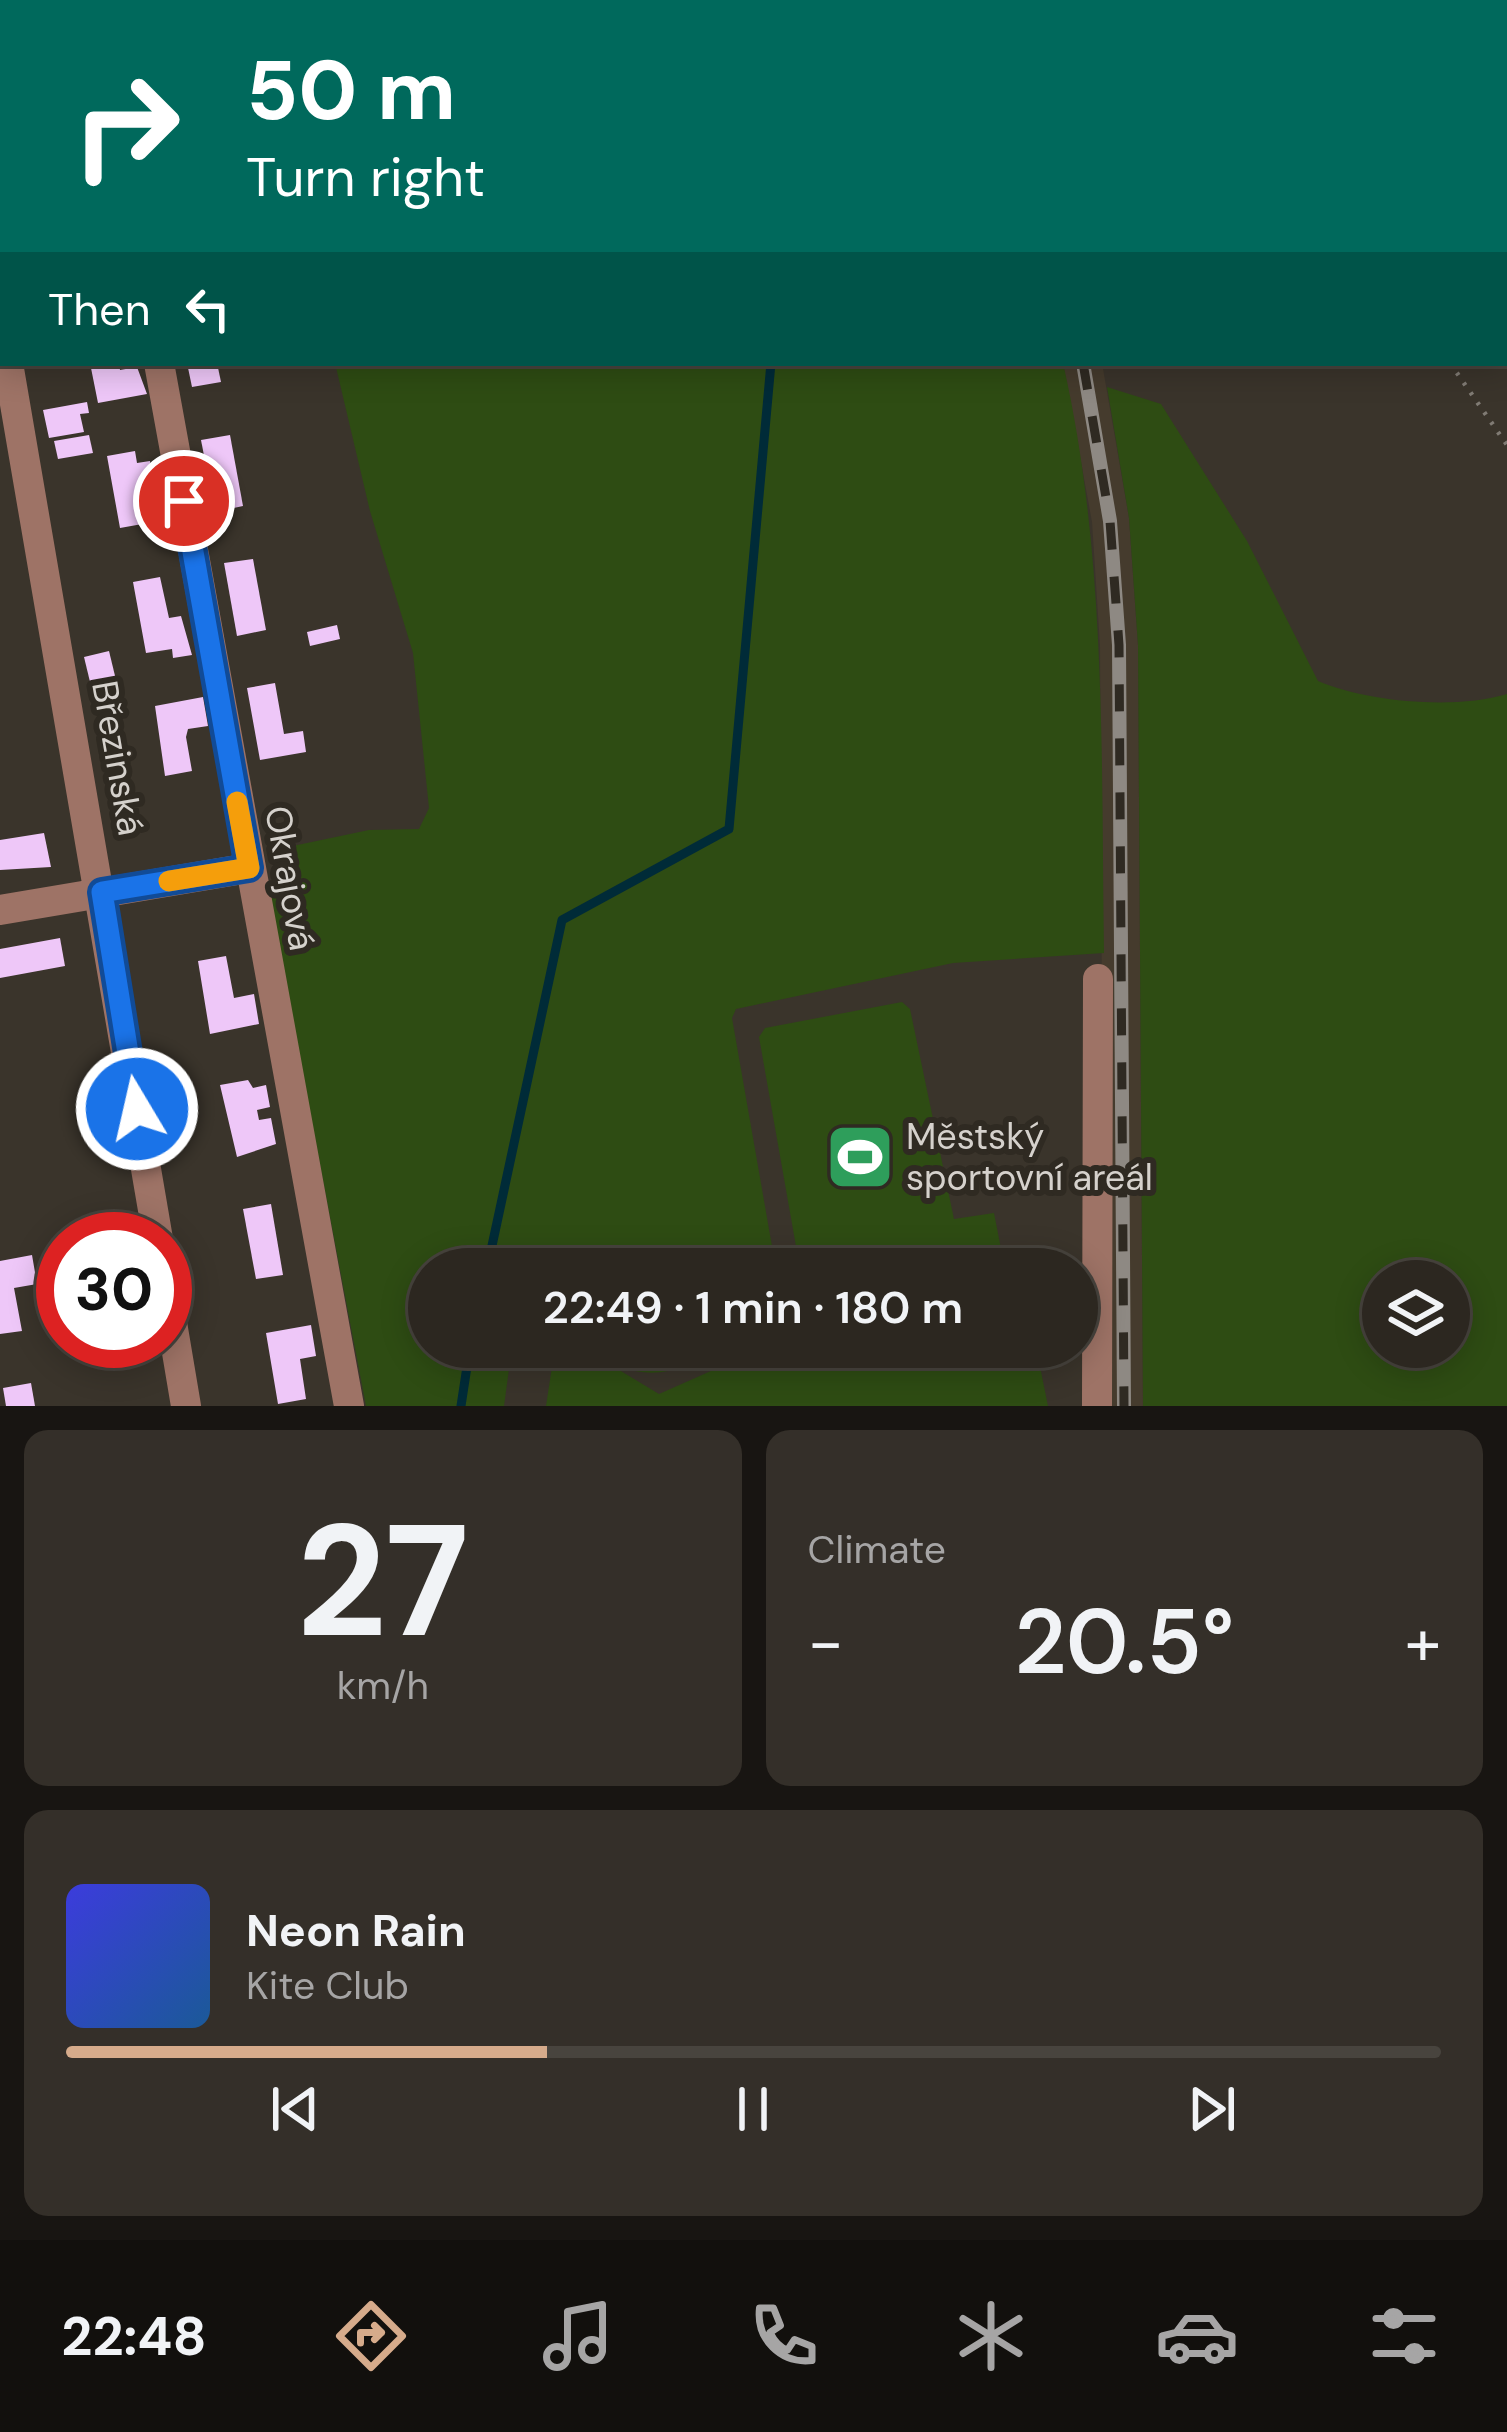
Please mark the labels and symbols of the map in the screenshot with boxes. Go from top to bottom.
pin [133,450,235,552]
street label: Březinská [81,677,155,839]
street label: Okrajová [254,802,326,954]
position arrow [74,1046,200,1172]
place label: Městský sportovní areál [906,1113,1153,1201]
sports icon: Městský sportovní areál [825,1122,895,1192]
speed limit sign: 30 [36,1212,192,1368]

